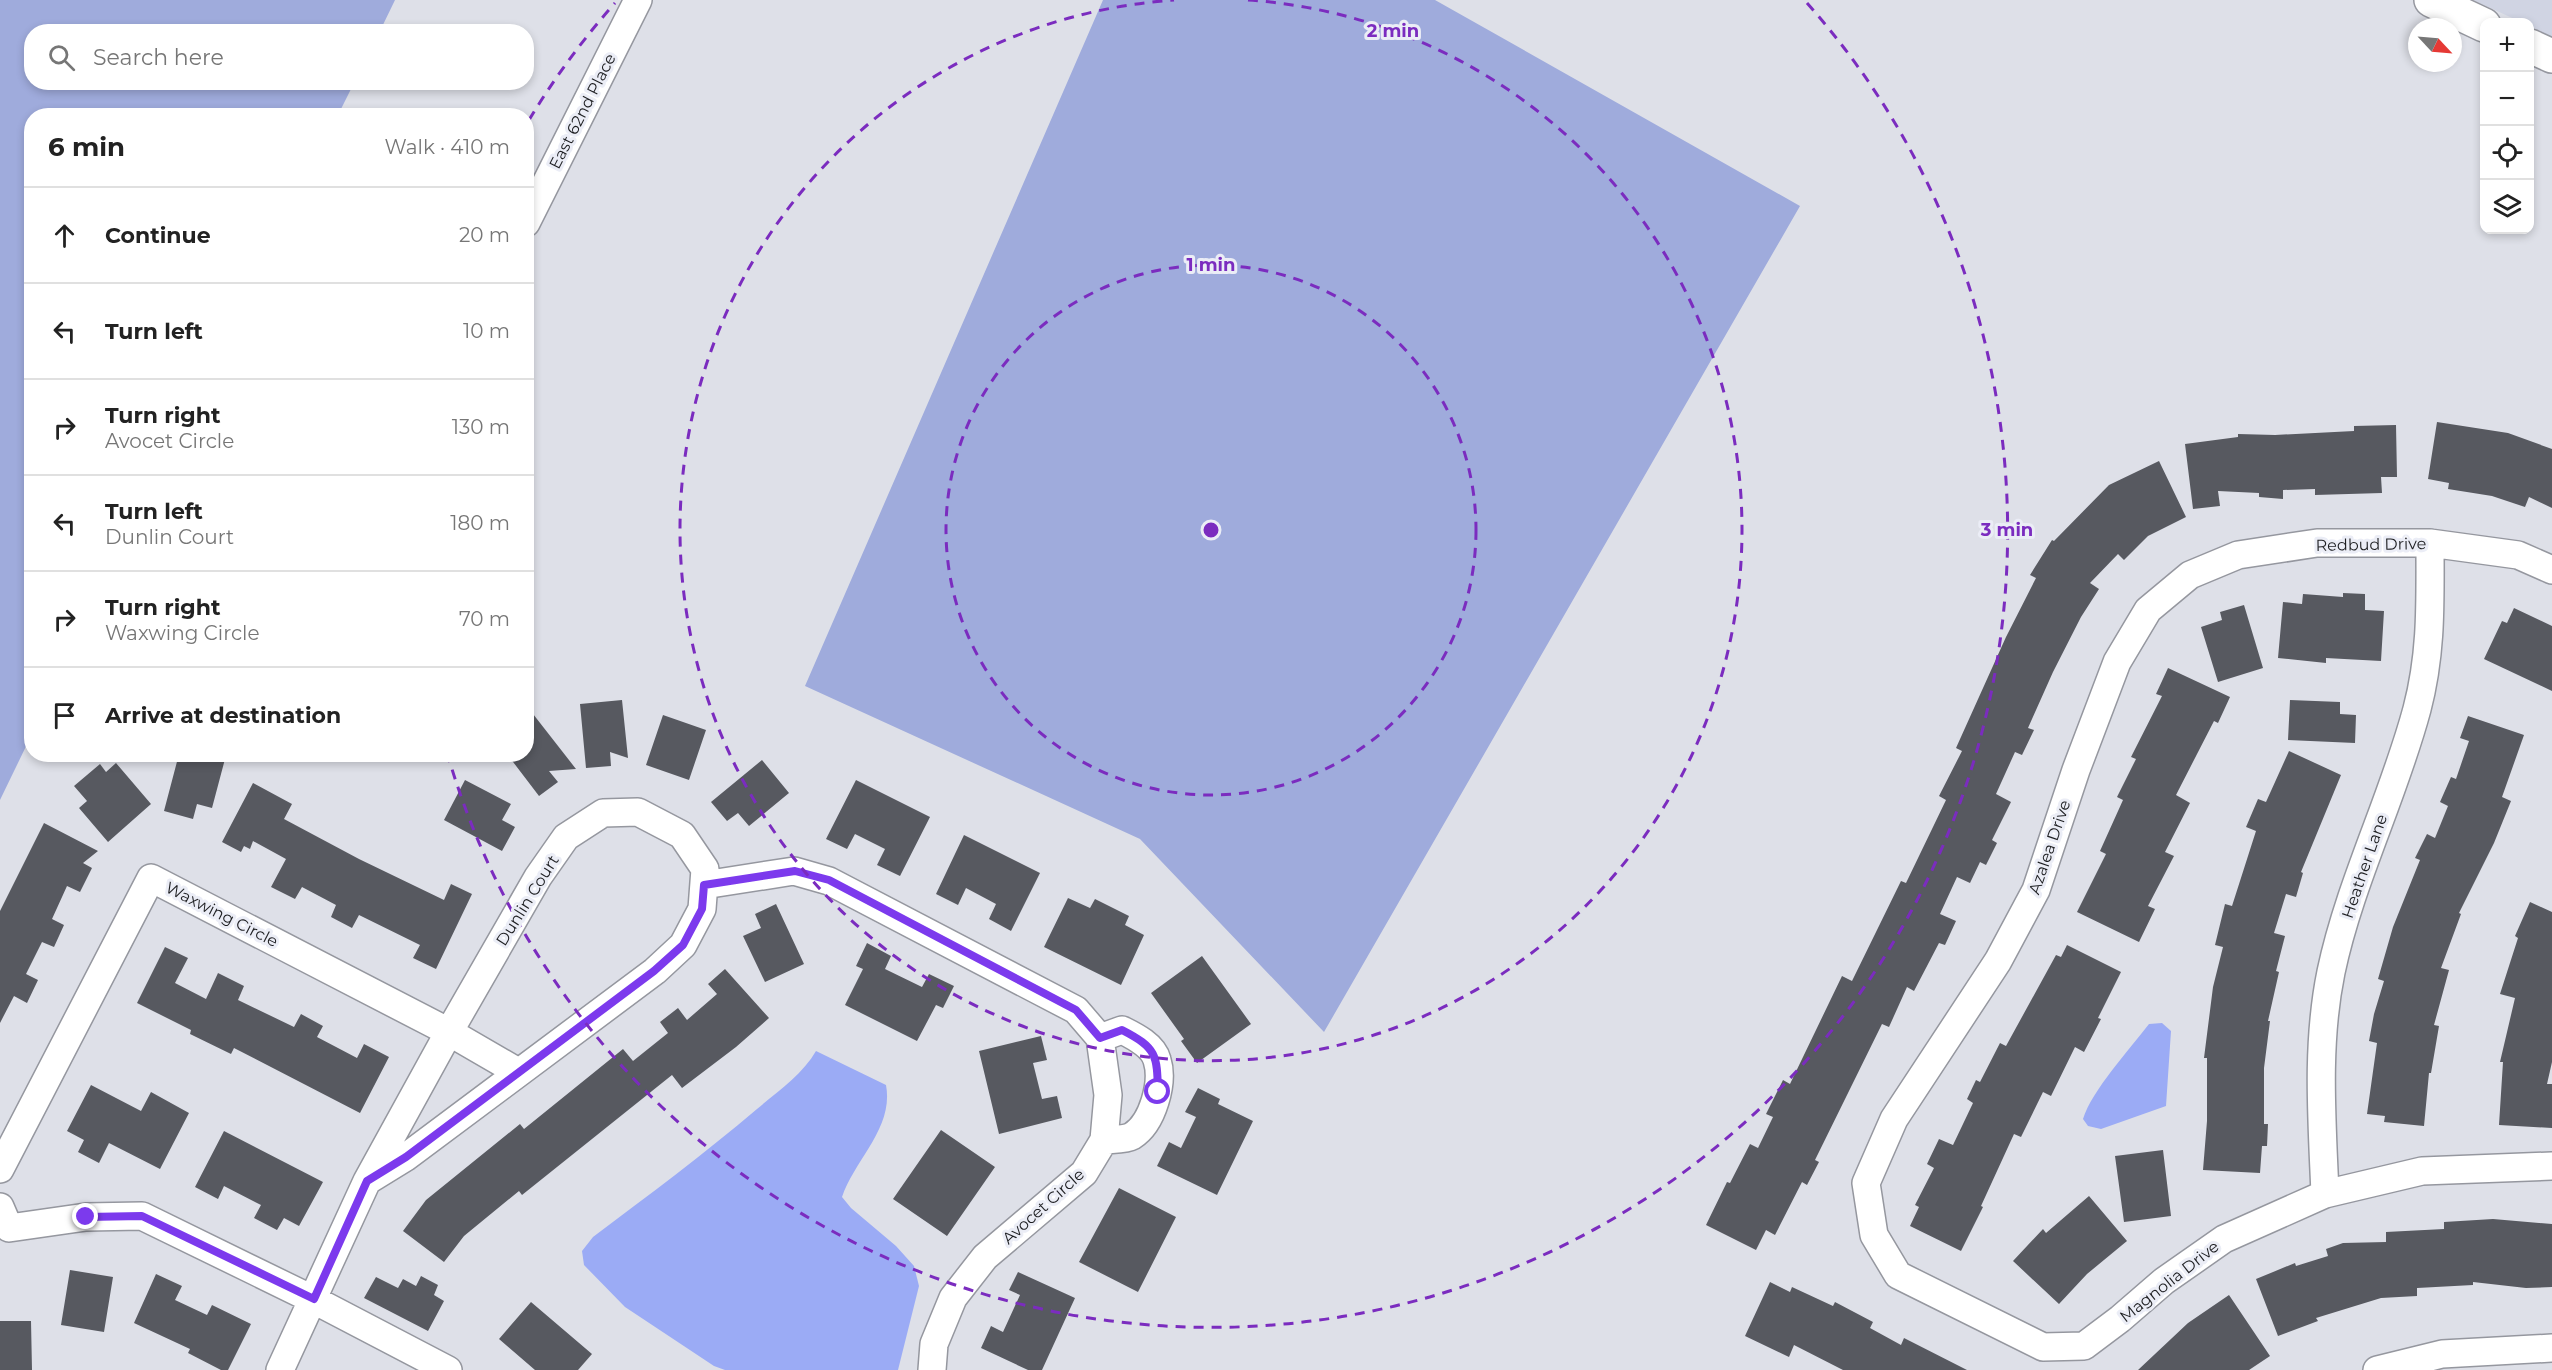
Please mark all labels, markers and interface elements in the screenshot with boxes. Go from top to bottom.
north arrow [2408,18,2462,72]
map controls [2480,18,2534,234]
button: + [2480,18,2534,72]
text: 2 min [1367,20,1419,42]
search box [24,24,534,90]
icon: search [45,41,78,74]
text: Search here [93,44,224,71]
street label: East 62nd Place [545,50,620,172]
button: − [2480,72,2534,126]
button: locate [2480,126,2534,180]
text: 6 min [48,131,125,163]
text: Walk · 410 m [385,135,510,159]
button: layers [2480,180,2534,234]
icon: ahead [48,219,81,252]
text: Continue [105,222,211,249]
text: 20 m [459,223,510,247]
text: 1 min [1187,254,1235,276]
icon: left [48,315,81,348]
text: Turn left [105,318,203,345]
text: 10 m [463,319,510,343]
text: Turn right [105,402,220,429]
icon: right [48,411,81,444]
text: 130 m [452,415,510,439]
text: Avocet Circle [105,429,234,453]
text: Turn left [105,498,203,525]
icon: left [48,507,81,540]
text: 180 m [450,511,510,535]
text: 3 min [1980,519,2033,541]
centre of rings [1201,520,1221,540]
text: Dunlin Court [105,525,234,549]
street label: Redbud Drive [2316,534,2426,555]
text: Turn right [105,594,220,621]
icon: right [48,603,81,636]
text: 70 m [459,607,510,631]
text: Waxwing Circle [105,621,260,645]
icon: arrive [48,699,81,732]
text: Arrive at destination [105,702,341,729]
street label: Azalea Drive [2024,798,2074,897]
street label: Heather Lane [2338,812,2391,921]
street label: Dunlin Court [492,851,563,949]
street label: Waxwing Circle [162,878,281,951]
route start [1144,1078,1170,1104]
street label: Avocet Circle [999,1165,1088,1248]
route end [72,1203,98,1229]
street label: Magnolia Drive [2116,1237,2223,1326]

